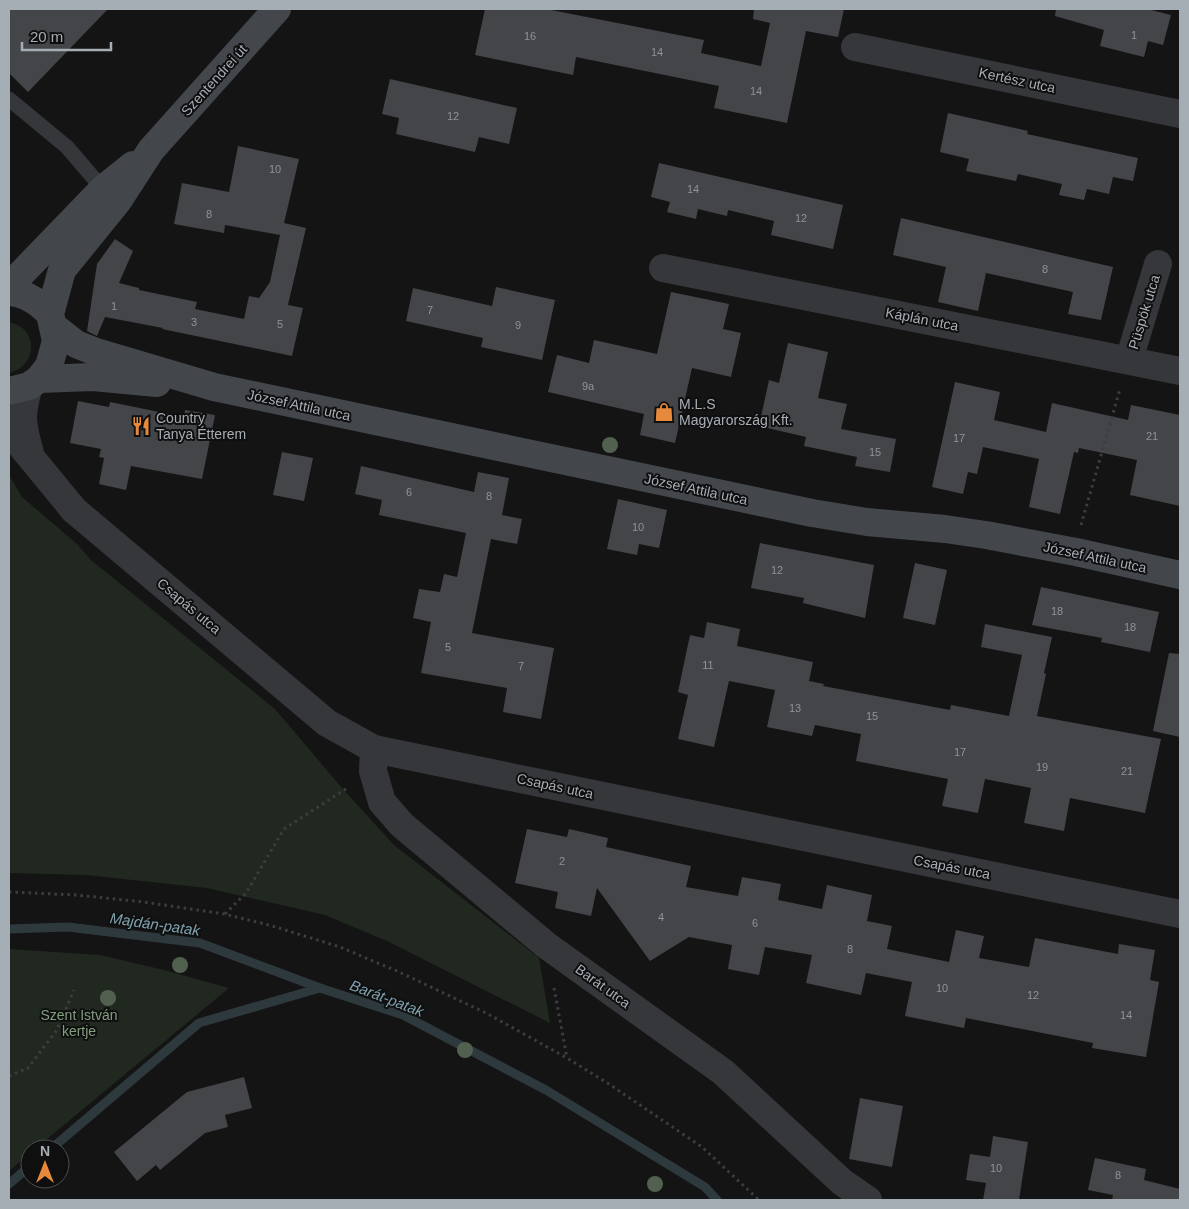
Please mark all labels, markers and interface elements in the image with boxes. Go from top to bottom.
scale bar [22,20,111,52]
text: 20 m [30,28,63,45]
house number: 1 [1131,29,1137,41]
house number: 16 [524,30,536,42]
street label: Szentendrei út [178,41,250,119]
house number: 14 [651,46,663,58]
street label: Kertész utca [977,64,1057,96]
house number: 14 [750,85,762,97]
house number: 12 [447,110,459,122]
house number: 10 [269,163,281,175]
house number: 14 [687,183,699,195]
house number: 8 [206,208,212,220]
house number: 12 [795,212,807,224]
house number: 8 [1042,263,1048,275]
street label: Püspök utca [1125,273,1163,351]
house number: 1 [111,300,117,312]
house number: 7 [427,304,433,316]
street label: Káplán utca [884,304,960,334]
house number: 3 [191,316,197,328]
house number: 5 [277,318,283,330]
house number: 9 [515,319,521,331]
house number: 9a [582,380,595,392]
street label: József Attila utca [246,386,352,424]
place label: M.L.S Magyarország Kft. [679,396,793,428]
shop icon: M.L.S Magyarország Kft. [653,401,675,423]
place label: Country Tanya Étterem [156,410,246,442]
restaurant icon: Country Tanya Étterem [130,415,152,437]
house number: 21 [1146,430,1158,442]
house number: 17 [953,432,965,444]
house number: 15 [869,446,881,458]
street label: József Attila utca [643,470,749,508]
house number: 6 [406,486,412,498]
house number: 8 [486,490,492,502]
house number: 10 [632,521,644,533]
street label: József Attila utca [1042,538,1148,576]
house number: 12 [771,564,783,576]
street label: Csapás utca [154,575,224,637]
house number: 18 [1051,605,1063,617]
house number: 18 [1124,621,1136,633]
house number: 5 [445,641,451,653]
house number: 11 [702,659,714,671]
house number: 7 [518,660,524,672]
house number: 13 [789,702,801,714]
house number: 15 [866,710,878,722]
house number: 17 [954,746,966,758]
house number: 19 [1036,761,1048,773]
house number: 21 [1121,765,1133,777]
street label: Csapás utca [515,770,595,802]
street label: Csapás utca [912,852,992,882]
house number: 2 [559,855,565,867]
water label: Majdán-patak [109,909,203,939]
house number: 4 [658,911,664,923]
house number: 6 [752,917,758,929]
house number: 8 [847,943,853,955]
street label: Barát utca [572,961,634,1011]
water label: Barát-patak [348,976,428,1020]
house number: 10 [936,982,948,994]
house number: 12 [1027,989,1039,1001]
park label: Szent István kertje [40,1007,118,1039]
house number: 14 [1120,1009,1132,1021]
north arrow [20,1139,70,1189]
text: N [40,1143,50,1159]
house number: 10 [990,1162,1002,1174]
house number: 8 [1115,1169,1121,1181]

